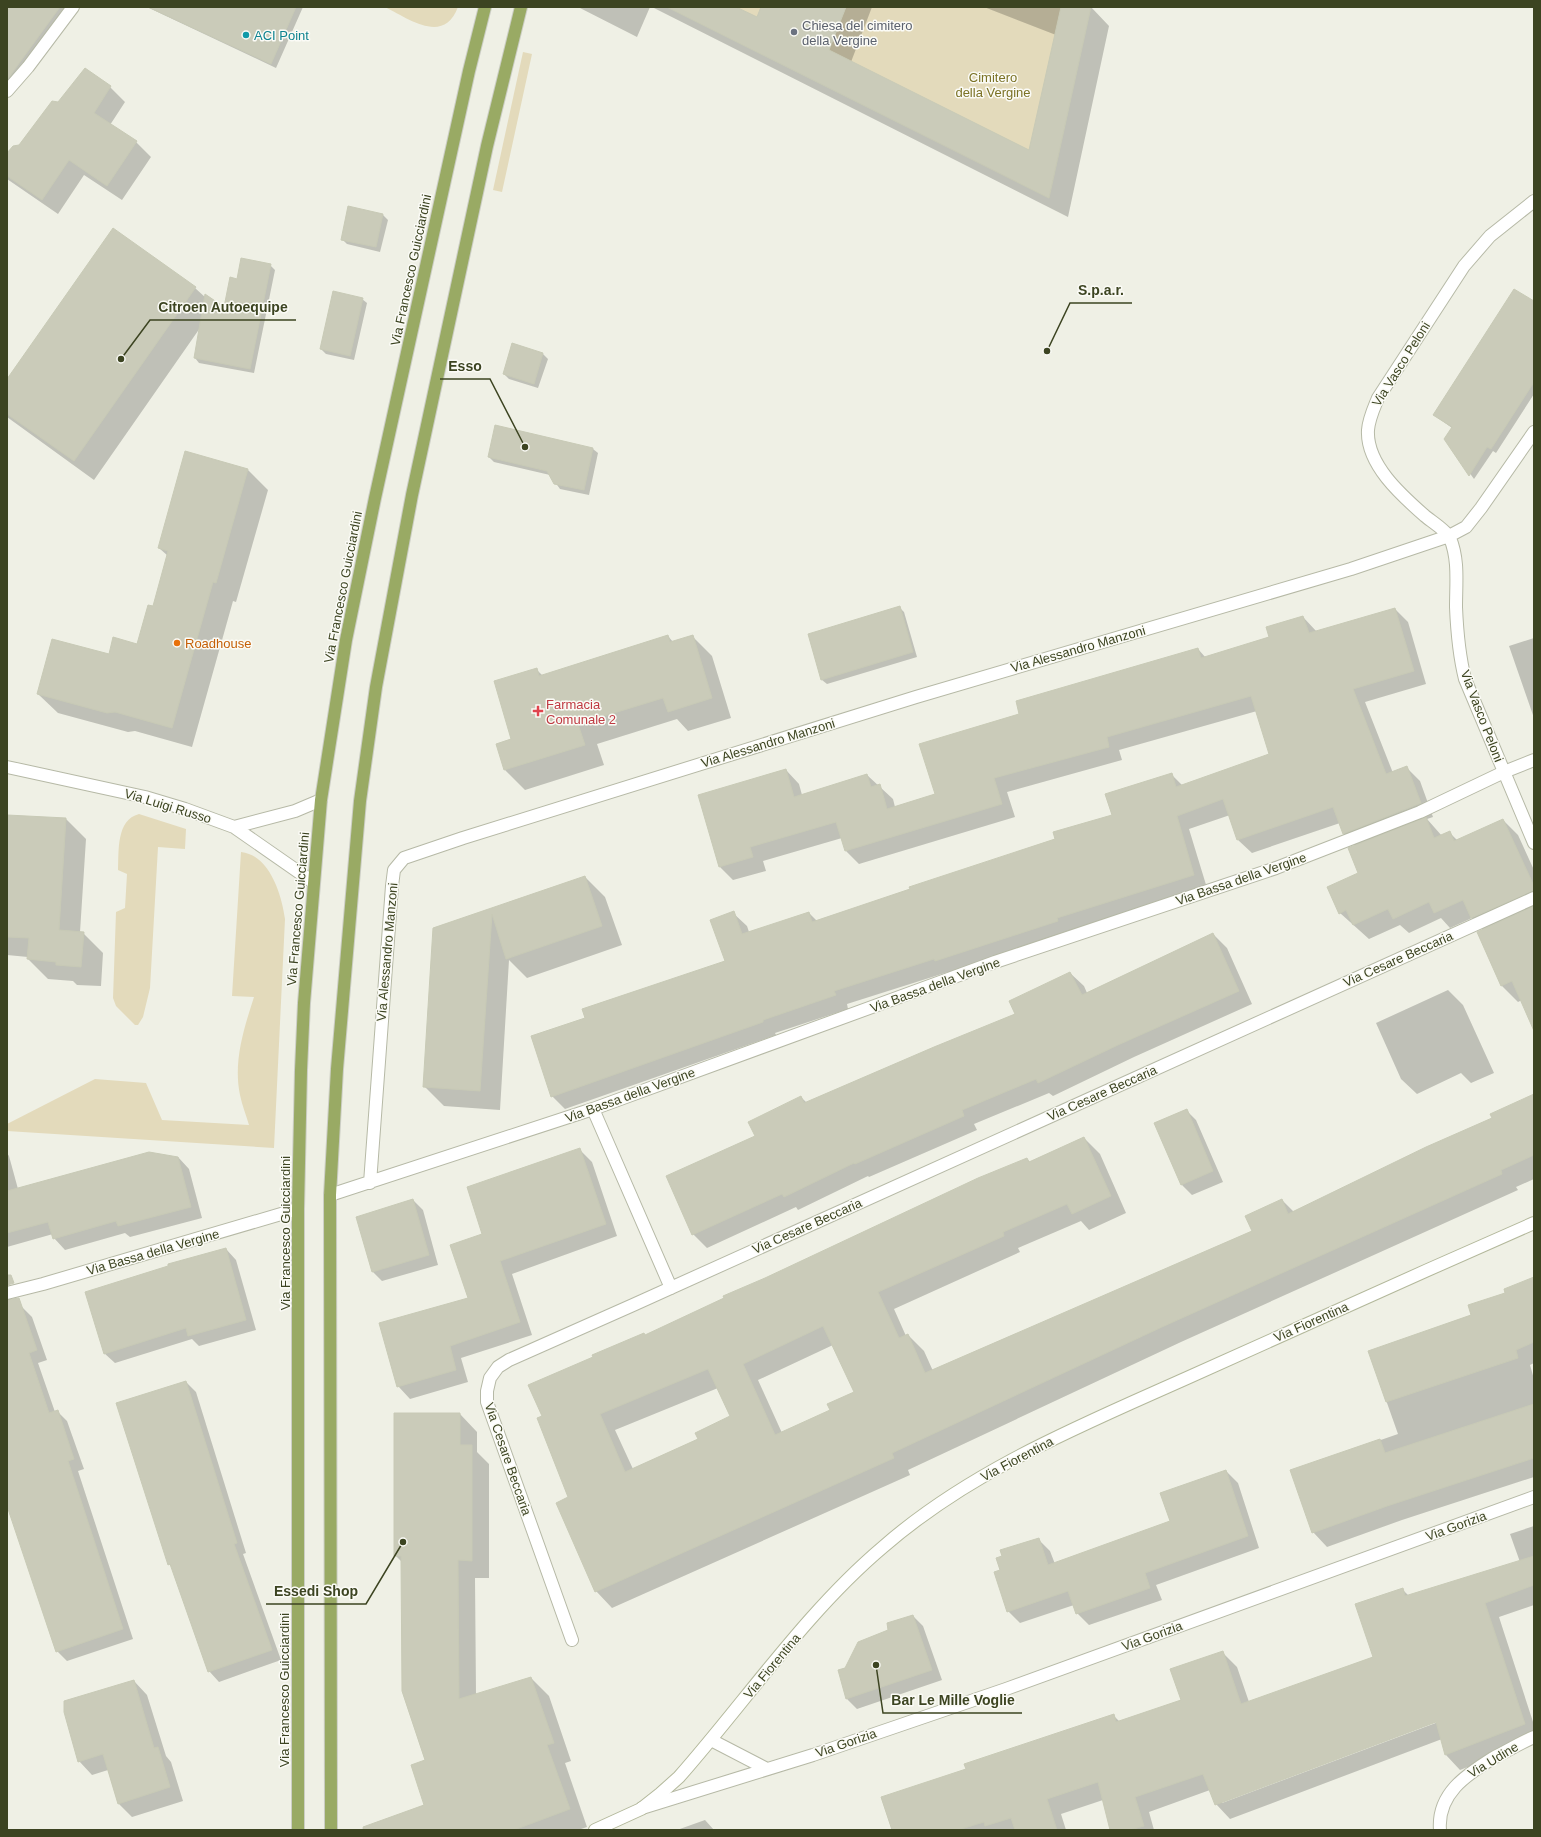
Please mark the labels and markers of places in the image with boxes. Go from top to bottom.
place label: Chiesa del cimitero della Vergine [802,18,913,48]
marker: Chiesa del cimitero della Vergine [789,27,799,37]
place label: ACI Point [254,28,309,43]
marker: ACI Point [241,30,251,40]
callout: S.p.a.r. [1070,277,1132,303]
callout: Citroen Autoequipe [150,294,296,320]
callout: Esso [440,353,490,379]
place label: Roadhouse [185,636,252,651]
marker: Roadhouse [172,638,182,648]
place label: Farmacia Comunale 2 [546,697,616,727]
marker: Farmacia Comunale 2 [533,706,543,716]
callout: Essedi Shop [266,1578,366,1604]
callout: Bar Le Mille Voglie [883,1687,1022,1713]

